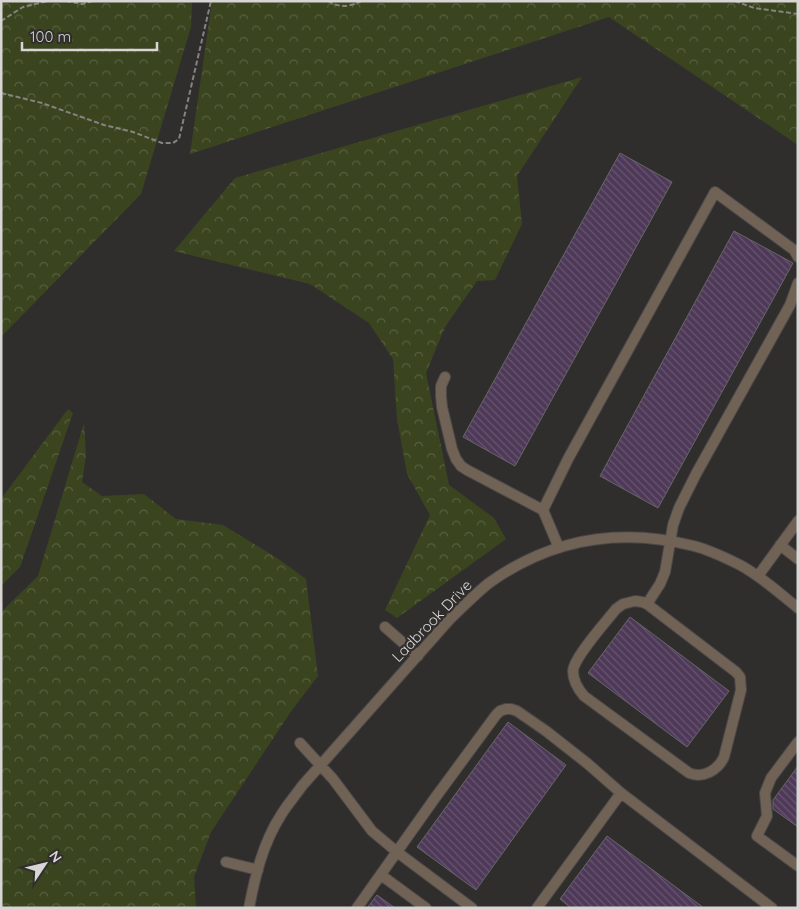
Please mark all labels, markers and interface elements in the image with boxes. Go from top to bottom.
scale bar [22,20,158,52]
text: 100 m [30,27,71,46]
street label: Ladbrook Drive [388,576,476,666]
north arrow [20,839,70,889]
text: N [45,847,66,866]

